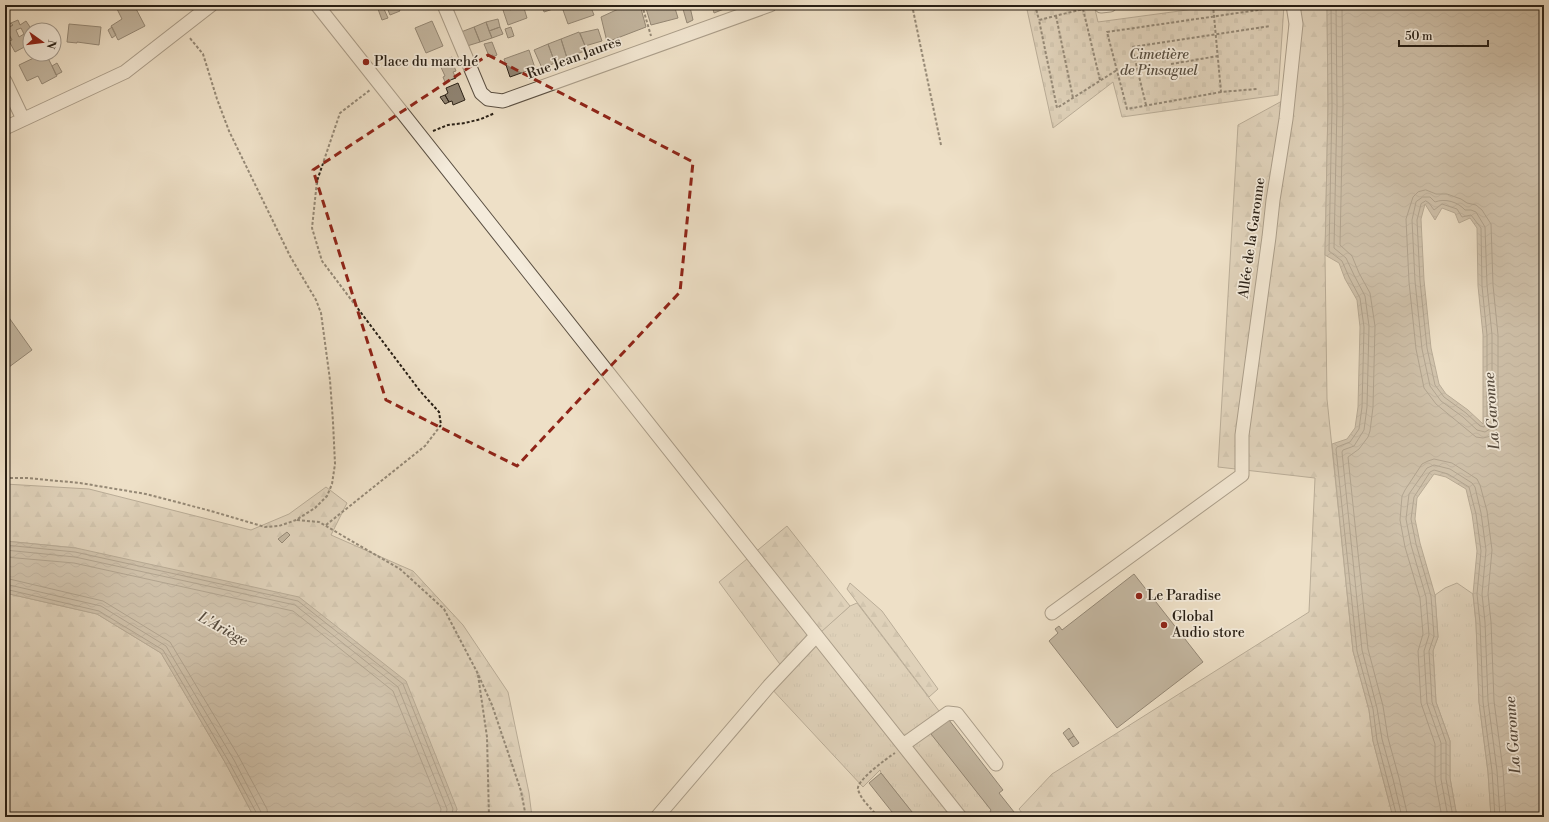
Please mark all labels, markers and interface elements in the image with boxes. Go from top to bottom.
north arrow [22,22,62,62]
scale bar [1399,22,1488,48]
text: 50 m [1405,29,1433,44]
street label: Rue Jean Jaurès [524,33,624,83]
text: N [43,38,59,50]
park label: Cimetière de Pinsaguel [1120,46,1198,80]
place label: Place du marché [374,53,478,71]
marker: Place du marché [361,57,371,67]
street label: Allée de la Garonne [1234,176,1269,301]
water label: La Garonne [1480,372,1504,451]
place label: Le Paradise [1147,587,1221,605]
marker: Le Paradise [1134,591,1144,601]
water label: L'Ariège [194,607,251,650]
place label: Global Audio store [1171,608,1245,642]
marker: Global Audio store [1159,620,1169,630]
water label: La Garonne [1501,696,1525,775]

